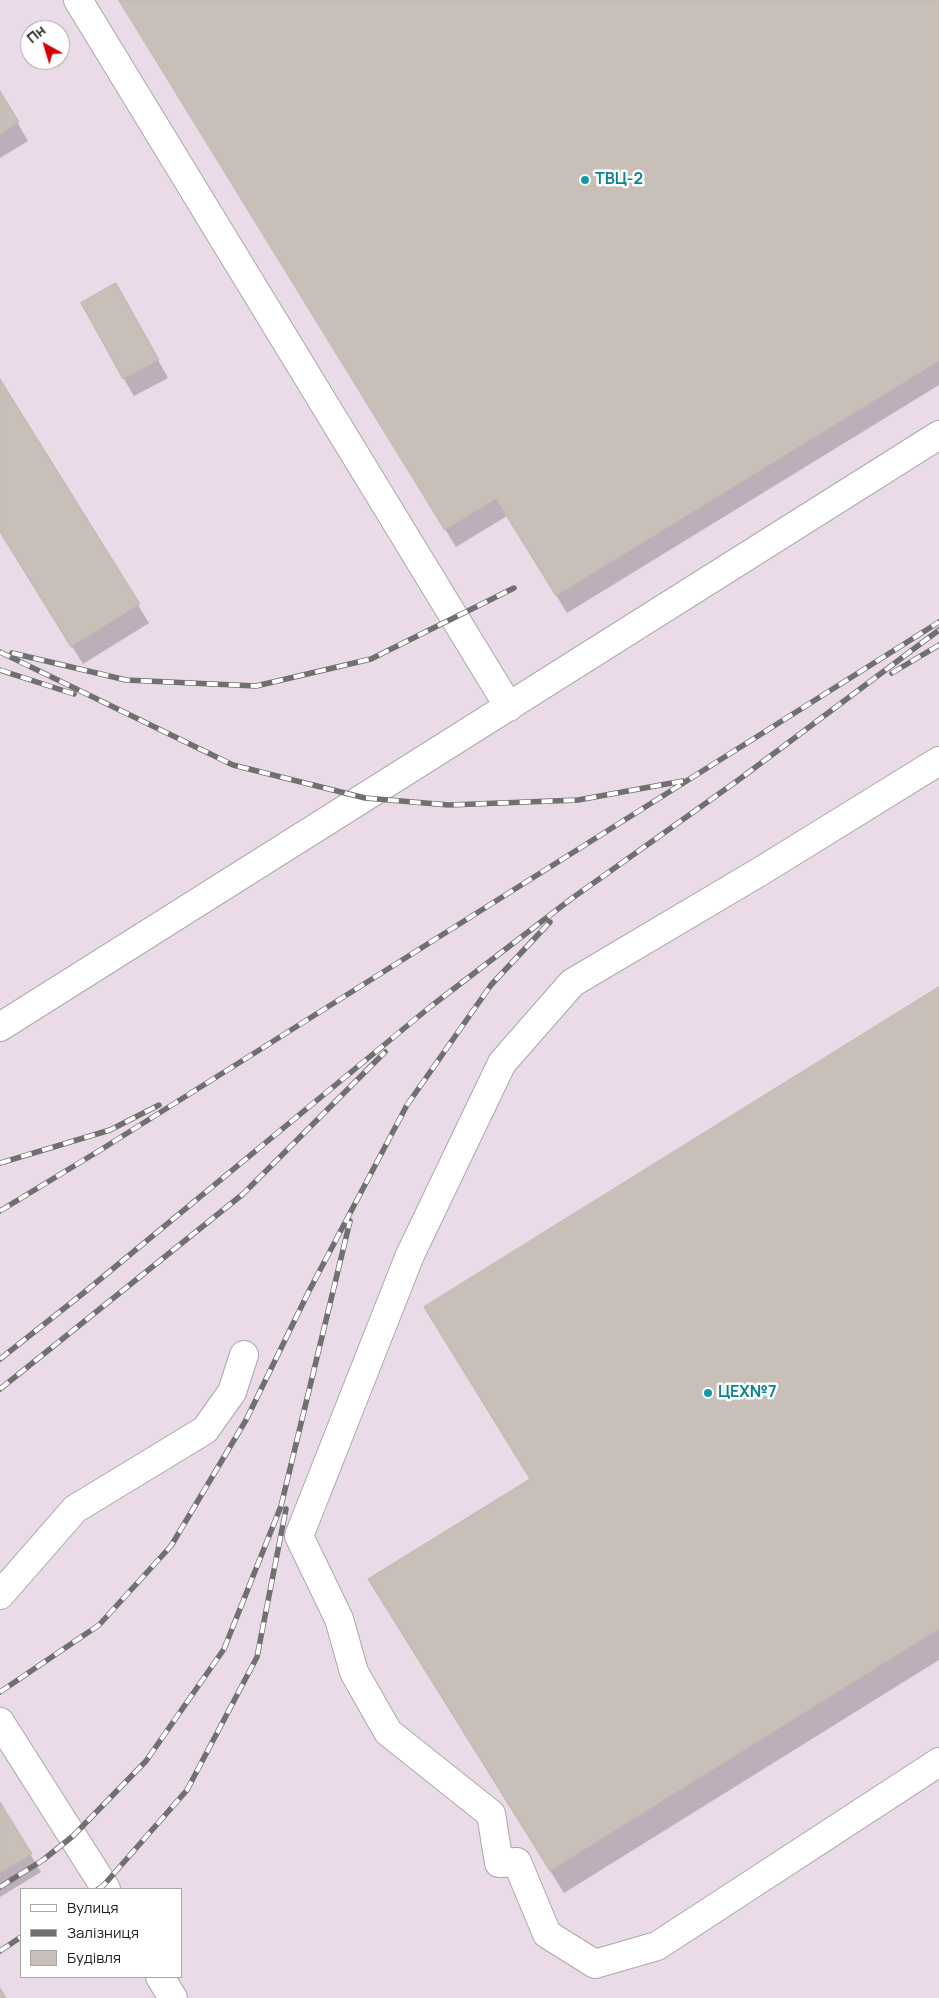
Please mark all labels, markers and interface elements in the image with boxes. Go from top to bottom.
north arrow [20,20,70,70]
text: Пн [23,20,49,47]
place label: ТВЦ-2 [595,170,643,190]
marker: ТВЦ-2 [579,174,591,186]
place label: ЦЕХ№7 [718,1383,776,1403]
marker: ЦЕХ№7 [702,1387,714,1399]
legend [20,1888,182,1978]
text: Вулиця [67,1897,119,1918]
text: Залізниця [67,1922,139,1943]
text: Будівля [67,1947,121,1968]

